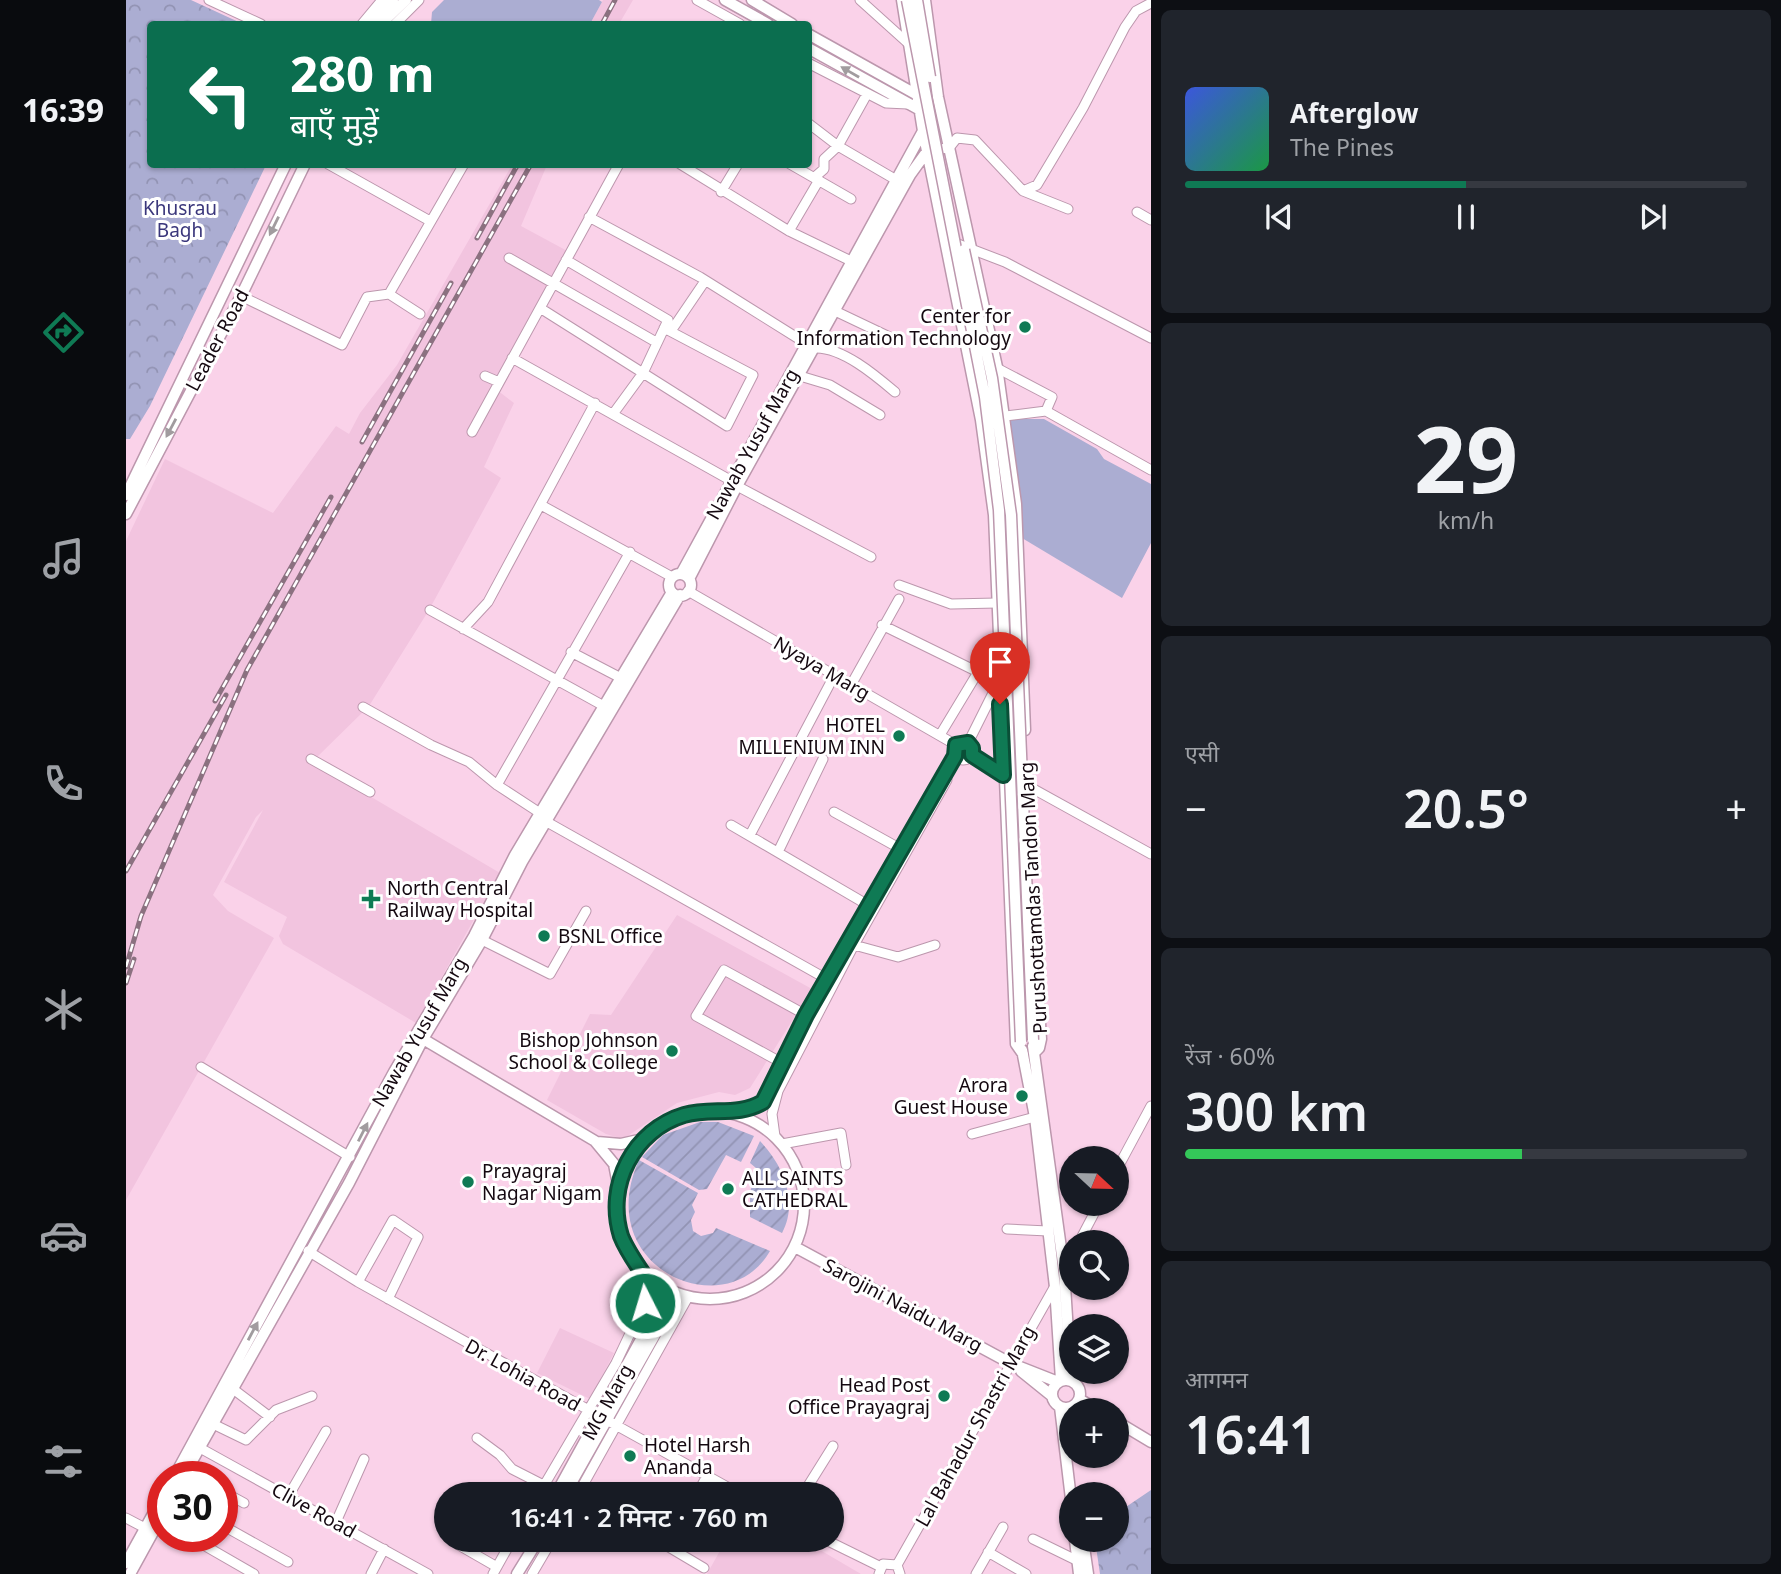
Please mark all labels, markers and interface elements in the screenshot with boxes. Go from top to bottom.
text: 280 m [290,40,435,106]
icon: left [175,49,266,140]
one-way arrow [841,66,860,78]
text: 16:39 [22,88,104,131]
text: Afterglow [1290,95,1418,131]
text: बाएँ मुड़ें [290,103,379,146]
text: The Pines [1290,131,1394,163]
park label: Khusrau Bagh [143,195,217,243]
icon: previous [1260,198,1298,236]
icon: pause [1447,198,1485,236]
icon: next [1634,198,1672,236]
one-way arrow [269,216,280,236]
street label: Leader Road [179,284,255,396]
place label: Center for Information Technology [797,303,1011,351]
icon: directions [39,308,88,357]
marker: Center for Information Technology [1017,319,1033,335]
street label: Nawab Yusuf Marg [700,364,804,524]
text: 29 [1414,396,1518,520]
one-way arrow [166,418,177,438]
text: km/h [1438,504,1494,536]
icon: music [39,534,88,583]
street label: Nyaya Marg [769,630,875,706]
pin [970,632,1030,704]
icon: arrive [981,643,1019,681]
place label: HOTEL MILLENIUM INN [739,712,885,760]
marker: HOTEL MILLENIUM INN [891,728,907,744]
text: एसी [1185,737,1219,769]
icon: phone [39,759,88,808]
street label: Purushottamdas Tandon Marg [1013,761,1053,1035]
text: 20.5° [1403,772,1529,843]
text: − [1185,782,1207,834]
text: + [1725,782,1747,834]
place label: North Central Railway Hospital [387,875,533,923]
marker: North Central Railway Hospital [361,889,381,909]
place label: BSNL Office [558,923,663,949]
marker: BSNL Office [536,928,552,944]
street label: Nawab Yusuf Marg [366,952,472,1112]
icon: climate [39,985,88,1034]
place label: Bishop Johnson School & College [509,1027,658,1075]
text: रेंज · 60% [1185,1040,1275,1072]
marker: Bishop Johnson School & College [664,1043,680,1059]
place label: Arora Guest House [894,1072,1008,1120]
text: 300 km [1185,1075,1368,1146]
marker: Arora Guest House [1014,1088,1030,1104]
one-way arrow [357,1122,368,1142]
north arrow [1059,1146,1129,1216]
map controls [1059,1146,1129,1552]
place label: Prayagraj Nagar Nigam [482,1158,602,1206]
place label: ALL SAINTS CATHEDRAL [742,1165,848,1213]
marker: Prayagraj Nagar Nigam [460,1174,476,1190]
marker: ALL SAINTS CATHEDRAL [720,1181,736,1197]
icon: car [39,1211,88,1260]
button: search [1059,1230,1129,1300]
street label: Sarojini Naidu Marg [819,1252,987,1358]
position arrow [608,1266,682,1340]
button: layers [1059,1314,1129,1384]
one-way arrow [247,1321,259,1341]
street label: Lal Bahadur Shastri Marg [909,1321,1041,1531]
street label: Dr. Lohia Road [461,1333,585,1417]
street label: MG Marg [575,1359,639,1445]
text: आगमन [1185,1363,1248,1395]
place label: Head Post Office Prayagraj [788,1372,930,1420]
marker: Head Post Office Prayagraj [936,1388,952,1404]
button: + [1059,1398,1129,1468]
text: 16:41 [1185,1398,1318,1469]
place label: Hotel Harsh Ananda [644,1432,750,1480]
icon: filters [39,1437,88,1486]
marker: Hotel Harsh Ananda [622,1448,638,1464]
speed limit sign: 30 [147,1461,238,1552]
street label: Clive Road [267,1476,361,1544]
button: − [1059,1482,1129,1552]
text: 16:41 · 2 मिनट · 760 m [510,1499,768,1535]

